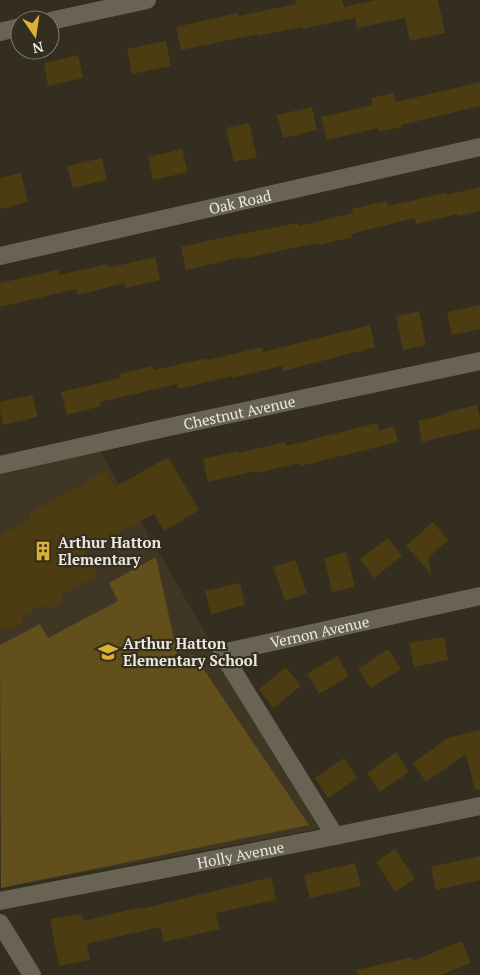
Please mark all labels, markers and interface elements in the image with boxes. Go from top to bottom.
north arrow [10,10,60,60]
text: N [30,38,45,59]
street label: Oak Road [207,185,273,218]
street label: Chestnut Avenue [182,391,297,434]
place label: Arthur Hatton Elementary [58,532,161,569]
building icon: Arthur Hatton Elementary [32,540,54,562]
street label: Vernon Avenue [268,611,371,652]
place label: Arthur Hatton Elementary School [123,633,258,670]
school or university icon: Arthur Hatton Elementary School [97,641,119,663]
street label: Holly Avenue [195,836,286,873]

